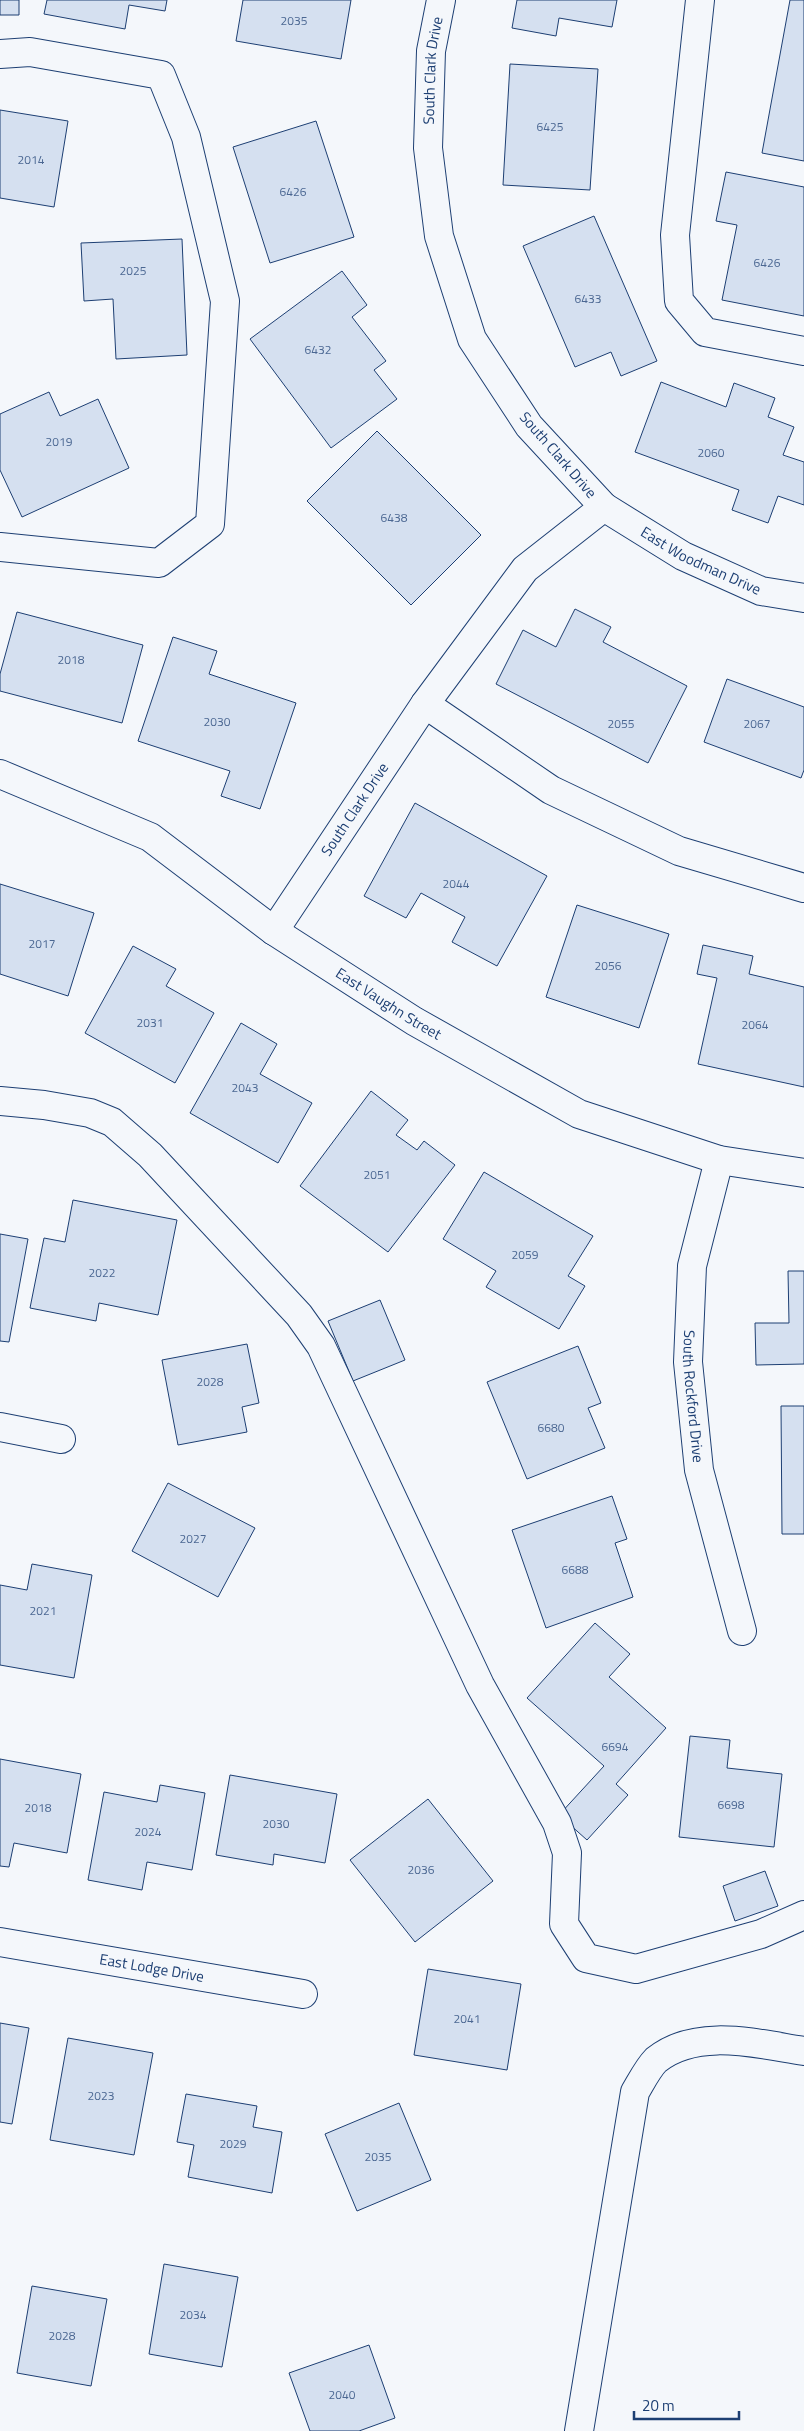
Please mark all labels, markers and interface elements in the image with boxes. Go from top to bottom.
house number: 2035 [281,11,308,30]
street label: South Clark Drive [417,14,448,125]
house number: 6425 [537,117,564,136]
house number: 2014 [18,150,45,169]
house number: 6426 [280,182,307,201]
house number: 6426 [754,253,781,272]
house number: 2025 [120,261,147,280]
house number: 6433 [575,289,601,308]
house number: 6432 [305,340,331,359]
street label: South Clark Drive [514,406,603,503]
house number: 2019 [46,432,73,451]
house number: 2060 [698,443,725,462]
house number: 6438 [381,508,408,527]
street label: East Woodman Drive [636,520,765,601]
house number: 2018 [58,650,85,669]
house number: 2030 [204,712,231,731]
house number: 2055 [608,714,635,733]
house number: 2067 [744,714,770,733]
street label: South Clark Drive [315,758,394,861]
house number: 2044 [443,874,470,893]
house number: 2017 [29,934,55,953]
house number: 2056 [595,956,622,975]
street label: East Vaughn Street [331,962,446,1046]
house number: 2031 [137,1013,163,1032]
house number: 2064 [742,1015,769,1034]
house number: 2043 [232,1078,258,1097]
house number: 2051 [364,1165,390,1184]
house number: 2059 [512,1245,539,1264]
house number: 2022 [89,1263,115,1282]
street label: South Rockford Drive [677,1329,710,1464]
house number: 2028 [197,1372,224,1391]
house number: 6680 [538,1418,565,1437]
house number: 2027 [180,1529,206,1548]
house number: 6688 [562,1560,589,1579]
house number: 2021 [30,1601,56,1620]
house number: 6694 [602,1737,629,1756]
house number: 6698 [718,1795,745,1814]
house number: 2018 [25,1798,52,1817]
house number: 2030 [263,1814,290,1833]
house number: 2024 [135,1822,162,1841]
house number: 2036 [408,1860,435,1879]
street label: East Lodge Drive [98,1947,206,1988]
house number: 2041 [454,2009,480,2028]
house number: 2023 [88,2086,114,2105]
house number: 2029 [220,2134,247,2153]
house number: 2035 [365,2147,392,2166]
house number: 2034 [180,2305,207,2324]
house number: 2028 [49,2326,76,2345]
house number: 2040 [329,2385,356,2404]
scale bar [634,2388,739,2420]
text: 20 m [642,2394,675,2417]

